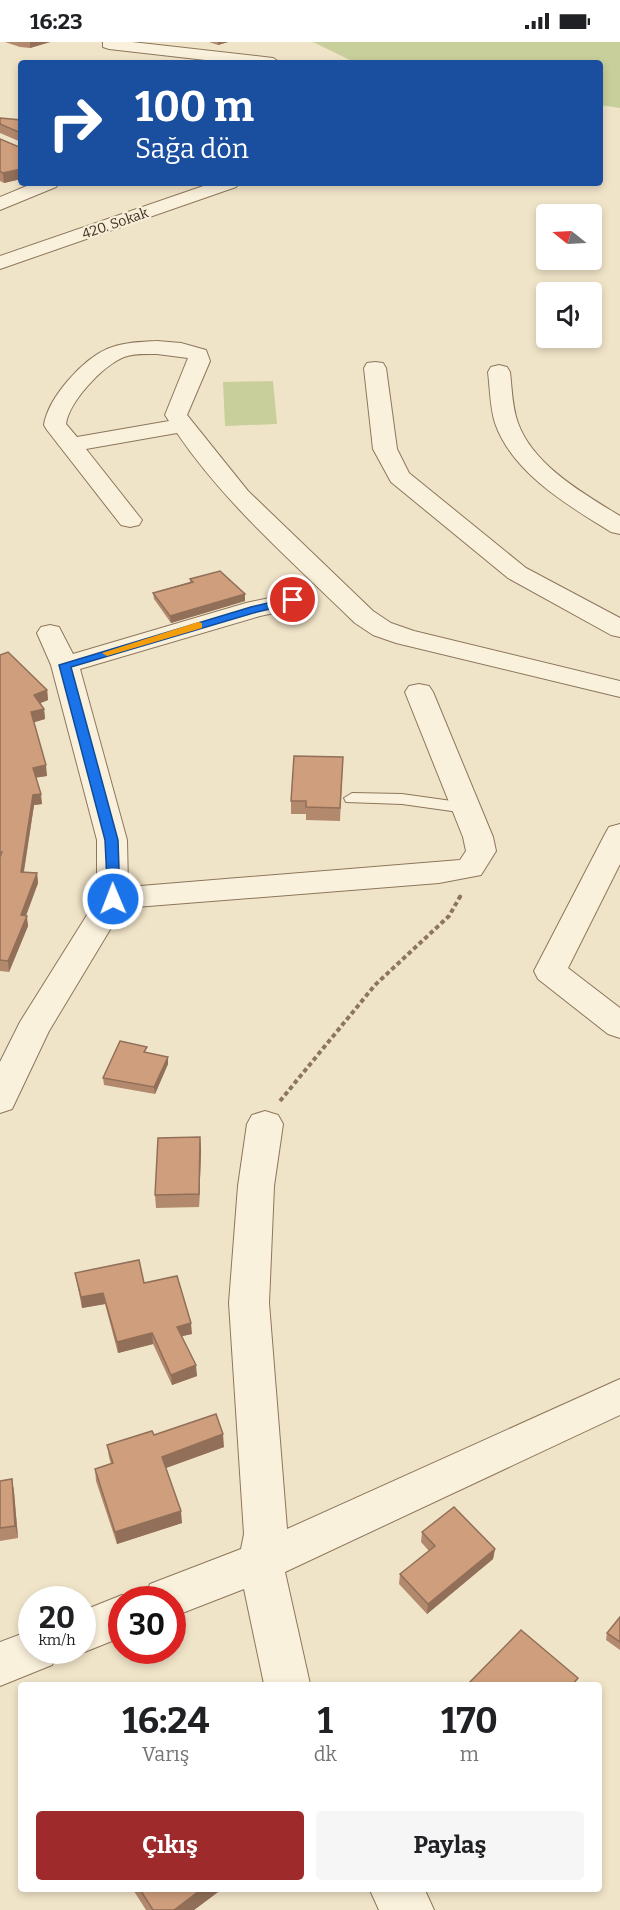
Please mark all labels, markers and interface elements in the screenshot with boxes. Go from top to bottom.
text: 16:23 [30,8,83,35]
text: 100 m [135,82,254,132]
icon: right [36,84,114,162]
text: Sağa dön [135,133,249,165]
street label: 420. Sokak [80,204,151,243]
north arrow [536,204,602,270]
map controls [536,204,602,348]
button: sound [536,282,602,348]
pin [267,574,318,625]
icon: arrive [276,583,309,616]
position arrow [81,867,145,931]
speed limit sign: 30 [108,1586,186,1664]
text: 20 [39,1600,75,1636]
text: km/h [38,1631,76,1649]
text: 16:24 [122,1699,210,1743]
text: 1 [317,1699,333,1743]
text: 170 [441,1699,498,1743]
text: Varış [142,1742,190,1766]
text: dk [314,1742,337,1766]
text: m [460,1742,479,1766]
button: Çıkış [36,1811,304,1880]
button: Paylaş [316,1811,584,1880]

